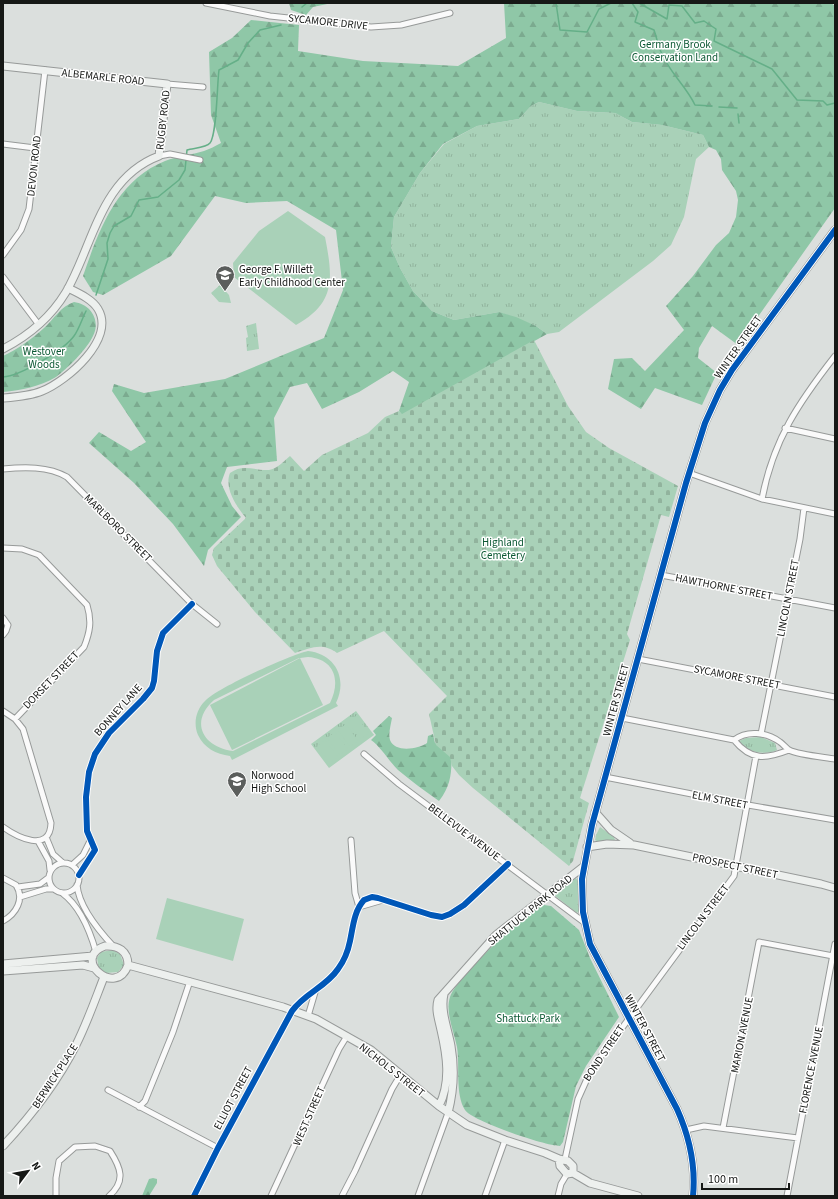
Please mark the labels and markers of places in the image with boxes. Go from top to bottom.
place label: George F. Willett Early Childhood Center [239,262,345,290]
school or university icon: George F. Willett Early Childhood Center [214,264,236,292]
place label: Norwood High School [251,768,306,796]
school or university icon: Norwood High School [226,770,248,798]

